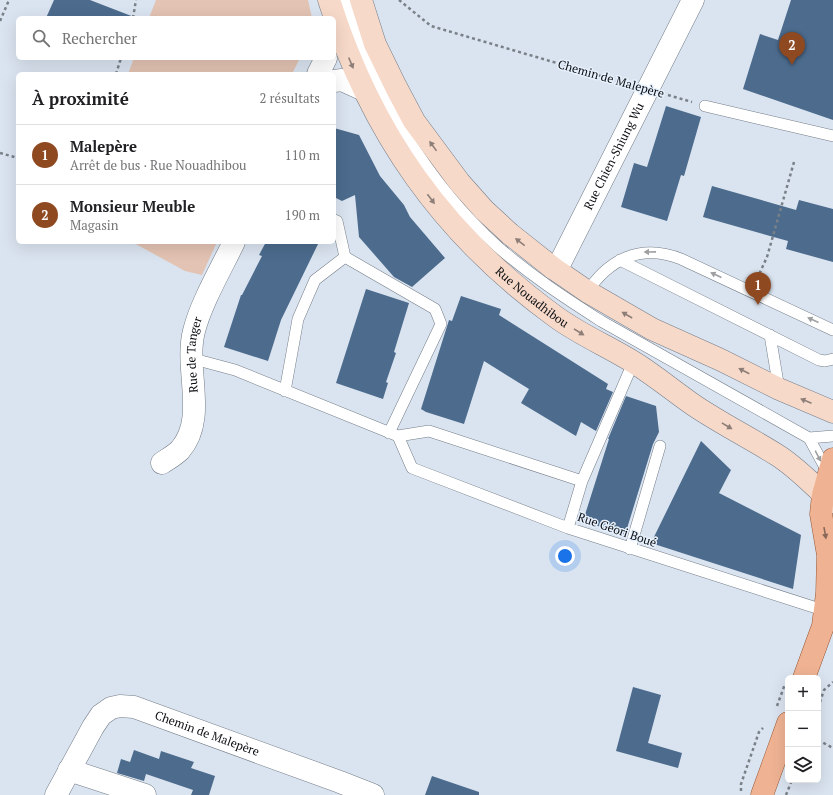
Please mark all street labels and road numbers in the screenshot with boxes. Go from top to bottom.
street label: Chemin de Malepère [556,56,666,101]
street label: Rue Chien-Shiung Wu [580,100,647,212]
street label: Rue Nouadhibou [493,263,572,331]
street label: Rue de Tanger [183,314,205,393]
street label: Rue Géori Boué [576,509,659,550]
street label: Chemin de Malepère [153,707,262,759]

